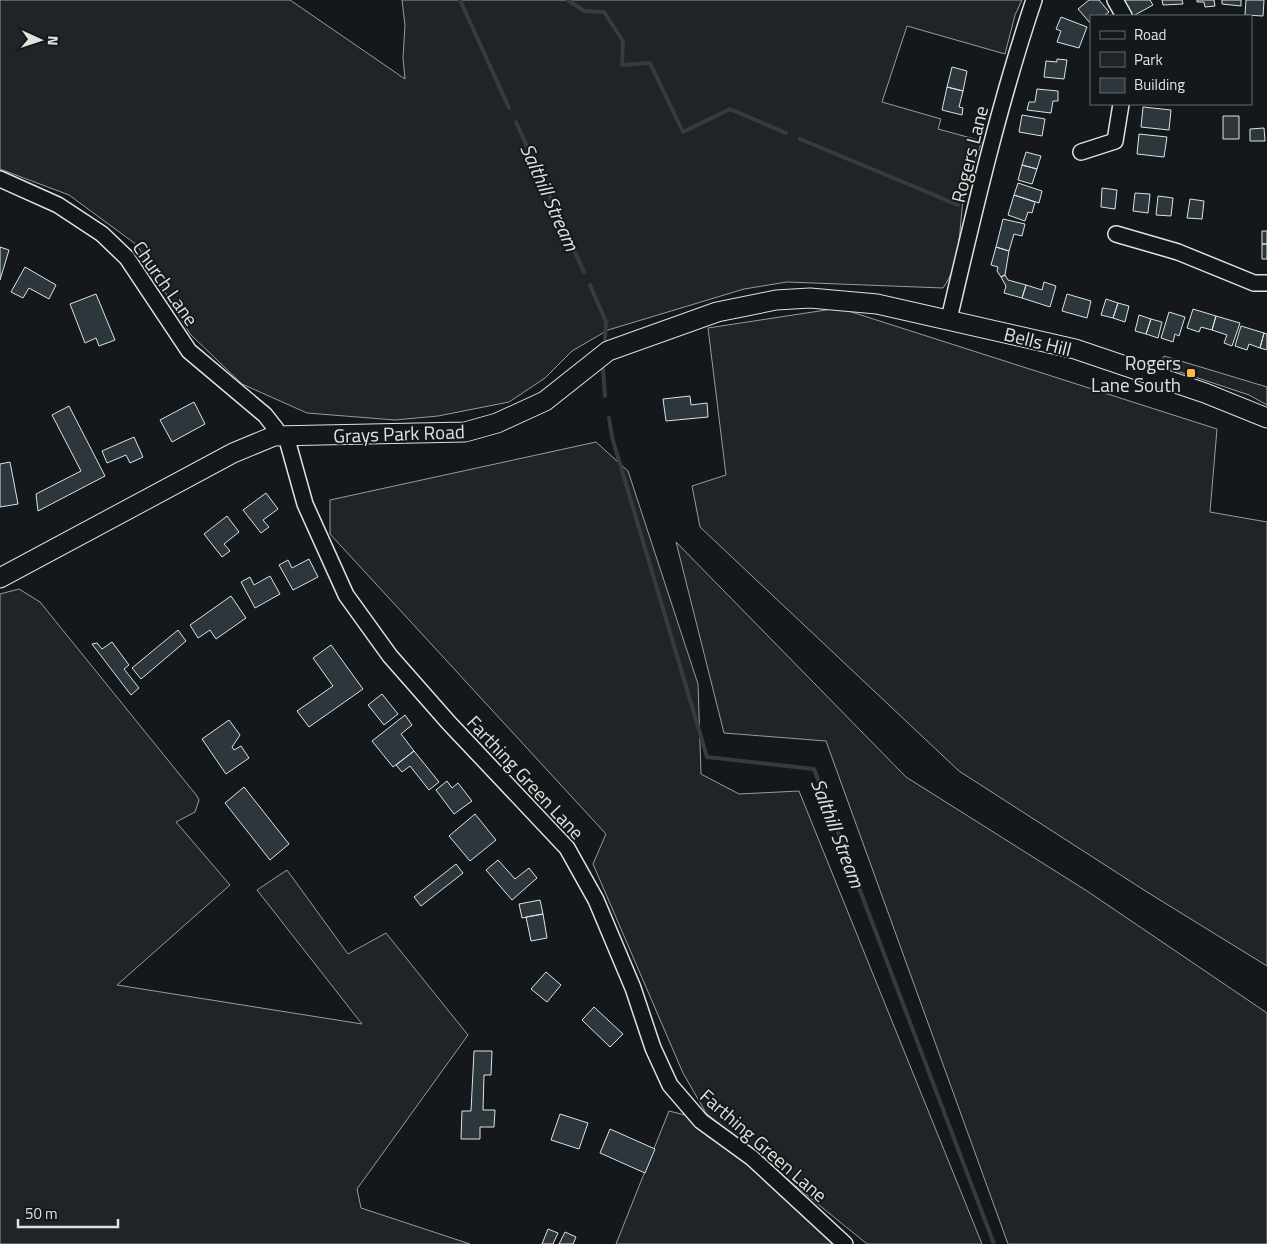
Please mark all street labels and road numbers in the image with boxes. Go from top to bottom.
street label: Rogers Lane [943,102,995,206]
street label: Church Lane [126,234,206,332]
street label: Bells Hill [1001,319,1075,363]
street label: Grays Park Road [333,416,465,450]
street label: Farthing Green Lane [461,708,591,846]
street label: Farthing Green Lane [694,1081,834,1209]

